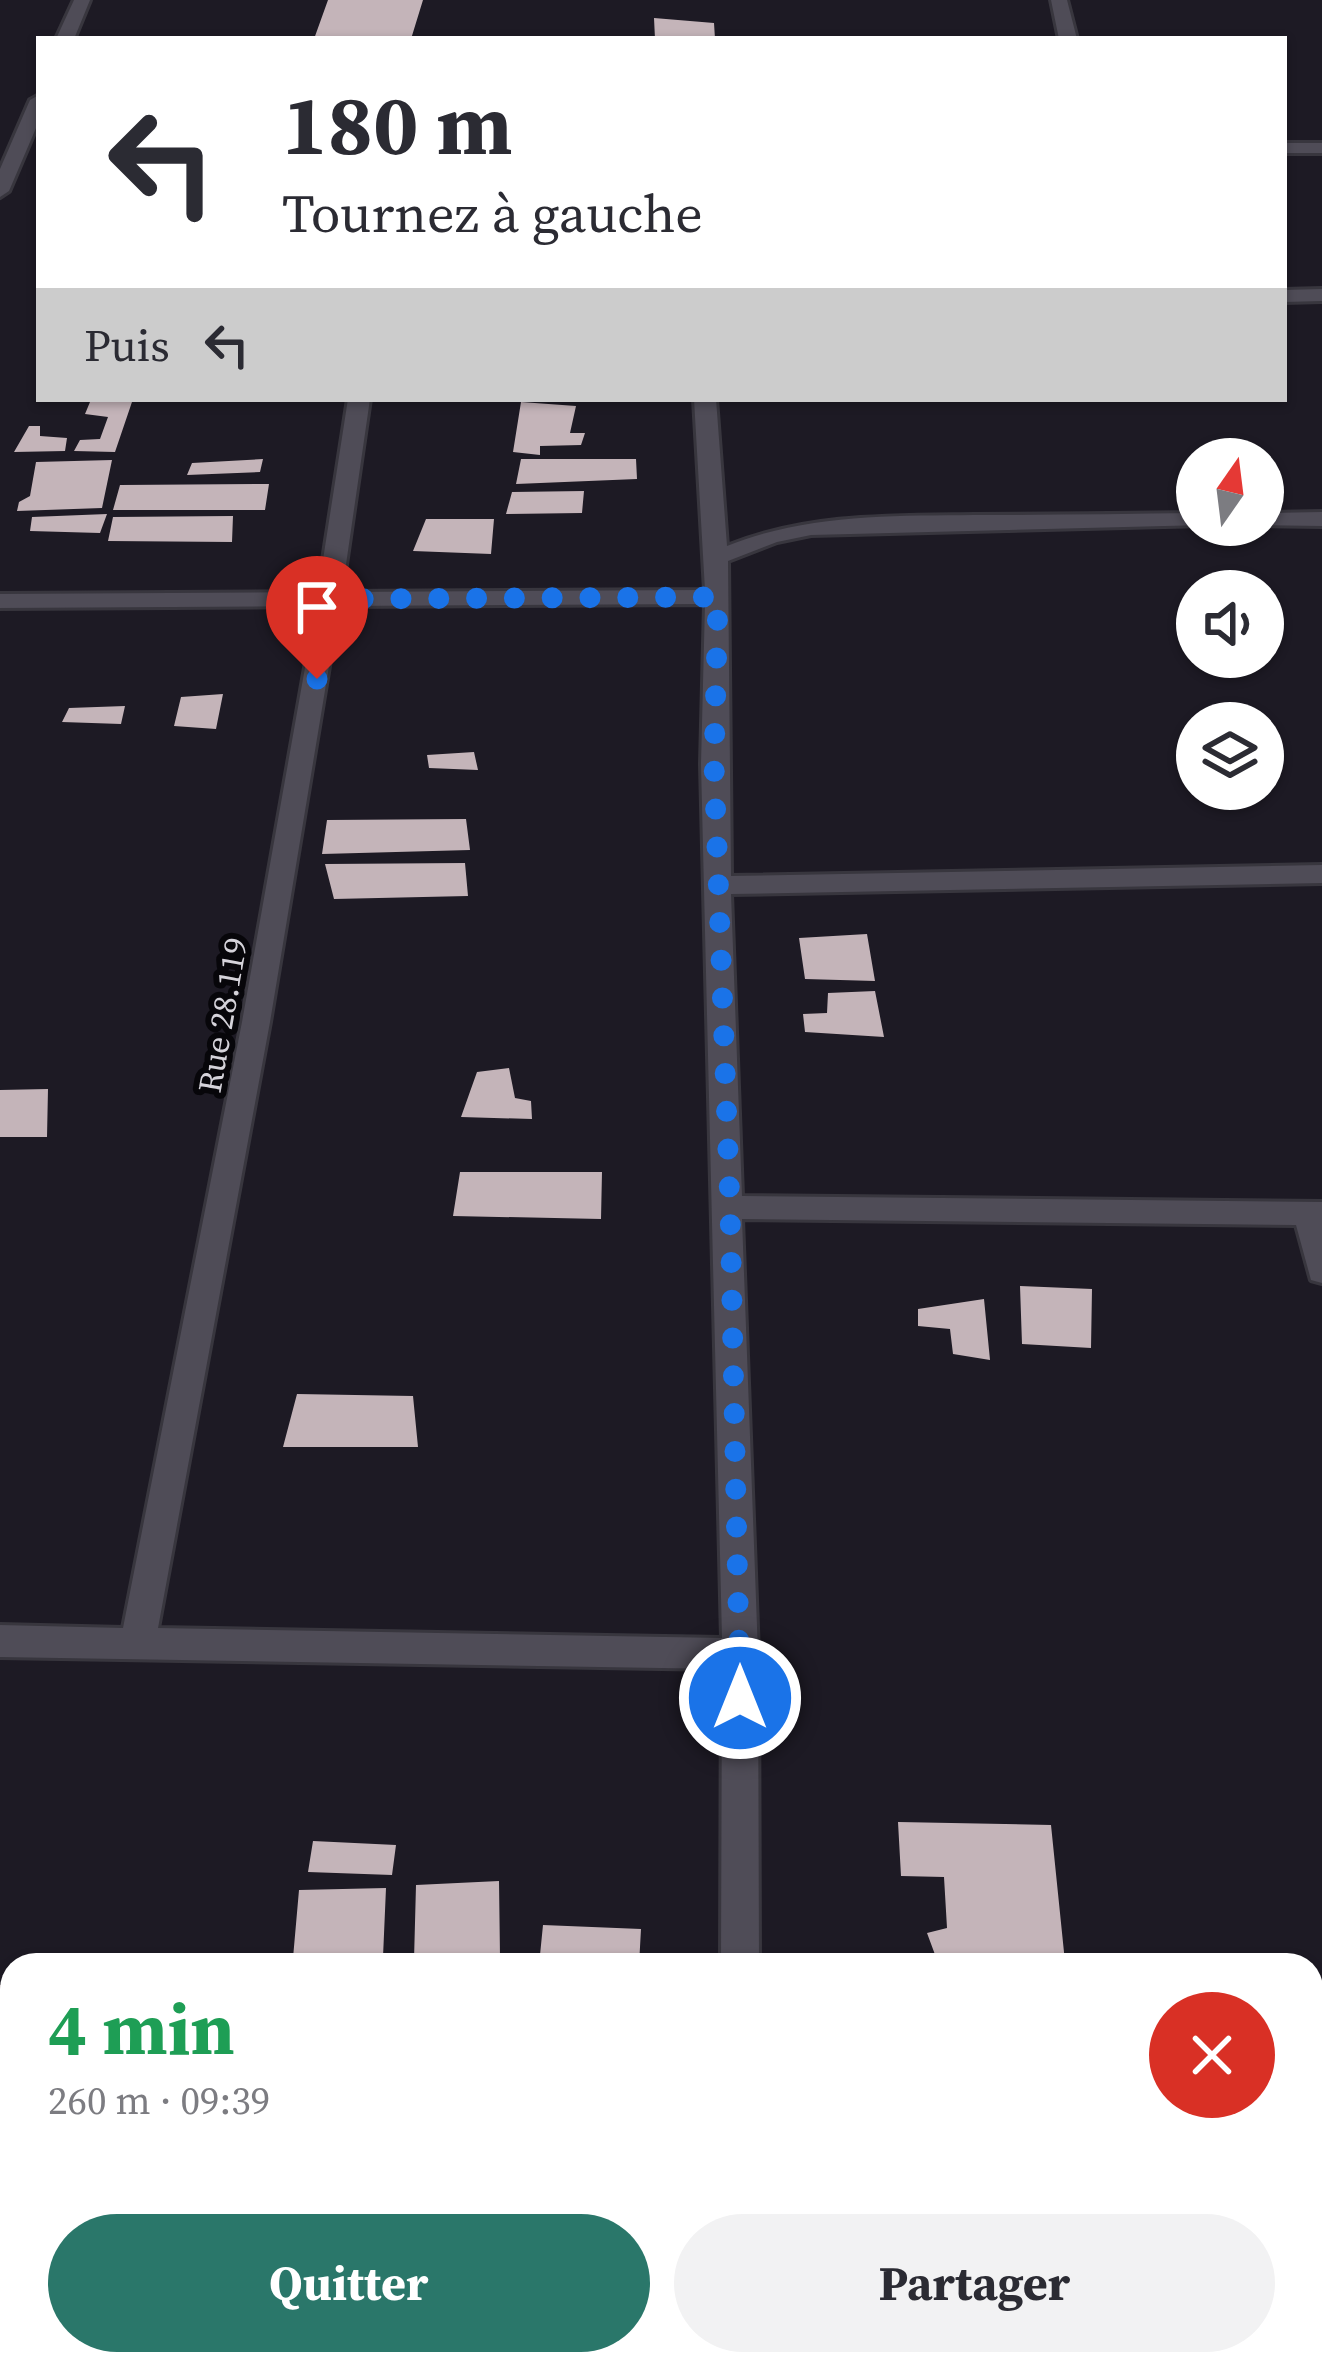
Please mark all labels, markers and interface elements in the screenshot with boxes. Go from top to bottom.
text: 180 m [282,67,513,182]
icon: left [84,84,240,240]
text: Tournez à gauche [282,176,703,250]
icon: left [194,312,260,378]
text: Puis [84,314,170,376]
north arrow [1176,438,1284,546]
map controls [1176,438,1284,810]
pin [266,556,368,679]
button: sound [1176,570,1284,678]
icon: arrive [284,574,350,640]
button: layers [1176,702,1284,810]
street label: Rue 28.119 [187,934,258,1096]
position arrow [677,1635,803,1761]
text: 4 min [48,1979,235,2078]
button: close [1149,1992,1275,2118]
text: 260 m · 09:39 [48,2074,270,2127]
button: Quitter [48,2214,650,2352]
button: Partager [674,2214,1275,2352]

